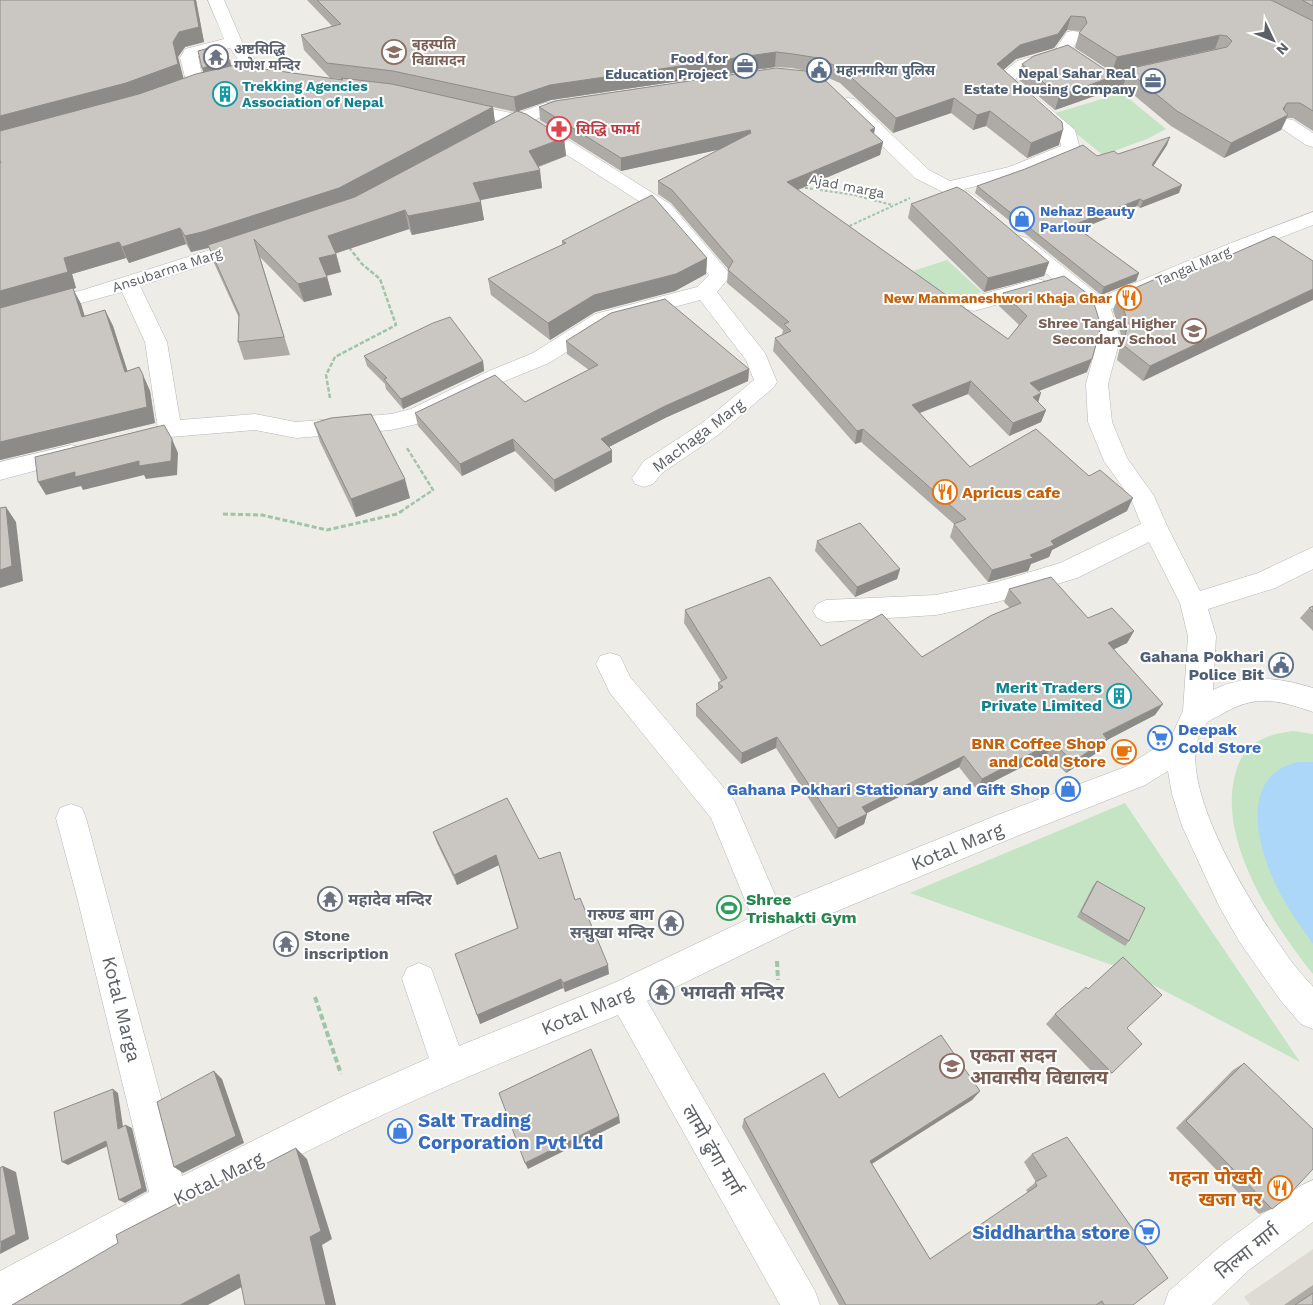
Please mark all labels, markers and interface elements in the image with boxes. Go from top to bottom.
north arrow [1248,15,1298,65]
place label: बृहस्पति विद्यासदन [412,36,466,68]
school or university icon: बृहस्पति विद्यासदन [381,39,407,65]
text: N [1273,40,1292,58]
place label: अष्टसिद्धि गणेश मन्दिर [234,41,301,73]
temple icon: अष्टसिद्धि गणेश मन्दिर [203,44,229,70]
place label: Food for Education Project [605,50,728,82]
office icon: Food for Education Project [732,53,758,79]
public building icon: महानगरिया पुलिस [806,57,832,83]
place label: महानगरिया पुलिस [836,62,936,80]
place label: Nepal Sahar Real Estate Housing Company [964,65,1136,97]
office icon: Nepal Sahar Real Estate Housing Company [1140,68,1166,94]
place label: Trekking Agencies Association of Nepal [242,78,384,110]
building icon: Trekking Agencies Association of Nepal [212,81,238,107]
pharmacy icon: सिद्धि फार्मा [546,116,572,142]
place label: सिद्धि फार्मा [576,121,641,137]
street label: Ajad marga [808,171,886,201]
place label: Nehaz Beauty Parlour [1040,203,1135,235]
shop icon: Nehaz Beauty Parlour [1009,206,1035,232]
street label: Tangal Marg [1153,243,1234,289]
street label: Ansubarma Marg [110,245,225,295]
restaurant icon: New Manmaneshwori Khaja Ghar [1116,285,1142,311]
place label: New Manmaneshwori Khaja Ghar [883,290,1112,306]
place label: Shree Tangal Higher Secondary School [1038,315,1176,347]
school or university icon: Shree Tangal Higher Secondary School [1181,318,1207,344]
street label: Machaga Marg [648,394,749,476]
restaurant icon: Apricus cafe [932,479,958,505]
place label: Apricus cafe [962,483,1061,502]
place label: Gahana Pokhari Police Bit [1140,647,1264,684]
public building icon: Gahana Pokhari Police Bit [1268,652,1294,678]
place label: Merit Traders Private Limited [981,678,1102,715]
building icon: Merit Traders Private Limited [1106,683,1132,709]
place label: Deepak Cold Store [1178,720,1261,757]
supermarket icon: Deepak Cold Store [1147,725,1173,751]
place label: BNR Coffee Shop and Cold Store [971,734,1106,771]
cafe icon: BNR Coffee Shop and Cold Store [1111,739,1137,765]
shop icon: Gahana Pokhari Stationary and Gift Shop [1055,776,1081,802]
place label: Gahana Pokhari Stationary and Gift Shop [727,780,1050,799]
street label: Kotal Marg [908,817,1008,875]
temple icon: महादेव मन्दिर [317,886,343,912]
place label: महादेव मन्दिर [348,890,433,909]
place label: Shree Trishakti Gym [746,890,856,927]
sports icon: Shree Trishakti Gym [716,895,742,921]
place label: गरुण्ड बाग सद्मुखा मन्दिर [570,905,655,943]
temple icon: गरुण्ड बाग सद्मुखा मन्दिर [658,910,684,936]
place label: Stone inscription [304,926,389,963]
temple icon: Stone inscription [273,931,299,957]
street label: Kotal Marga [97,954,146,1065]
temple icon: भगवती मन्दिर [649,979,675,1005]
street label: Kotal Marg [538,980,637,1040]
place label: भगवती मन्दिर [680,981,785,1004]
place label: एकता सदन आवासीय विद्यालय [970,1044,1109,1089]
school or university icon: एकता सदन आवासीय विद्यालय [939,1053,965,1079]
street label: लामो ढुंगा मार्ग [677,1101,748,1201]
place label: Salt Trading Corporation Pvt Ltd [418,1109,603,1154]
shop icon: Salt Trading Corporation Pvt Ltd [387,1118,413,1144]
street label: Kotal Marg [169,1146,268,1210]
place label: गहना पोखरी खजा घर [1169,1166,1263,1211]
restaurant icon: गहना पोखरी खजा घर [1267,1175,1293,1201]
street label: निल्मा मार्ग [1211,1218,1284,1284]
supermarket icon: Siddhartha store [1134,1219,1160,1245]
place label: Siddhartha store [972,1221,1130,1244]

